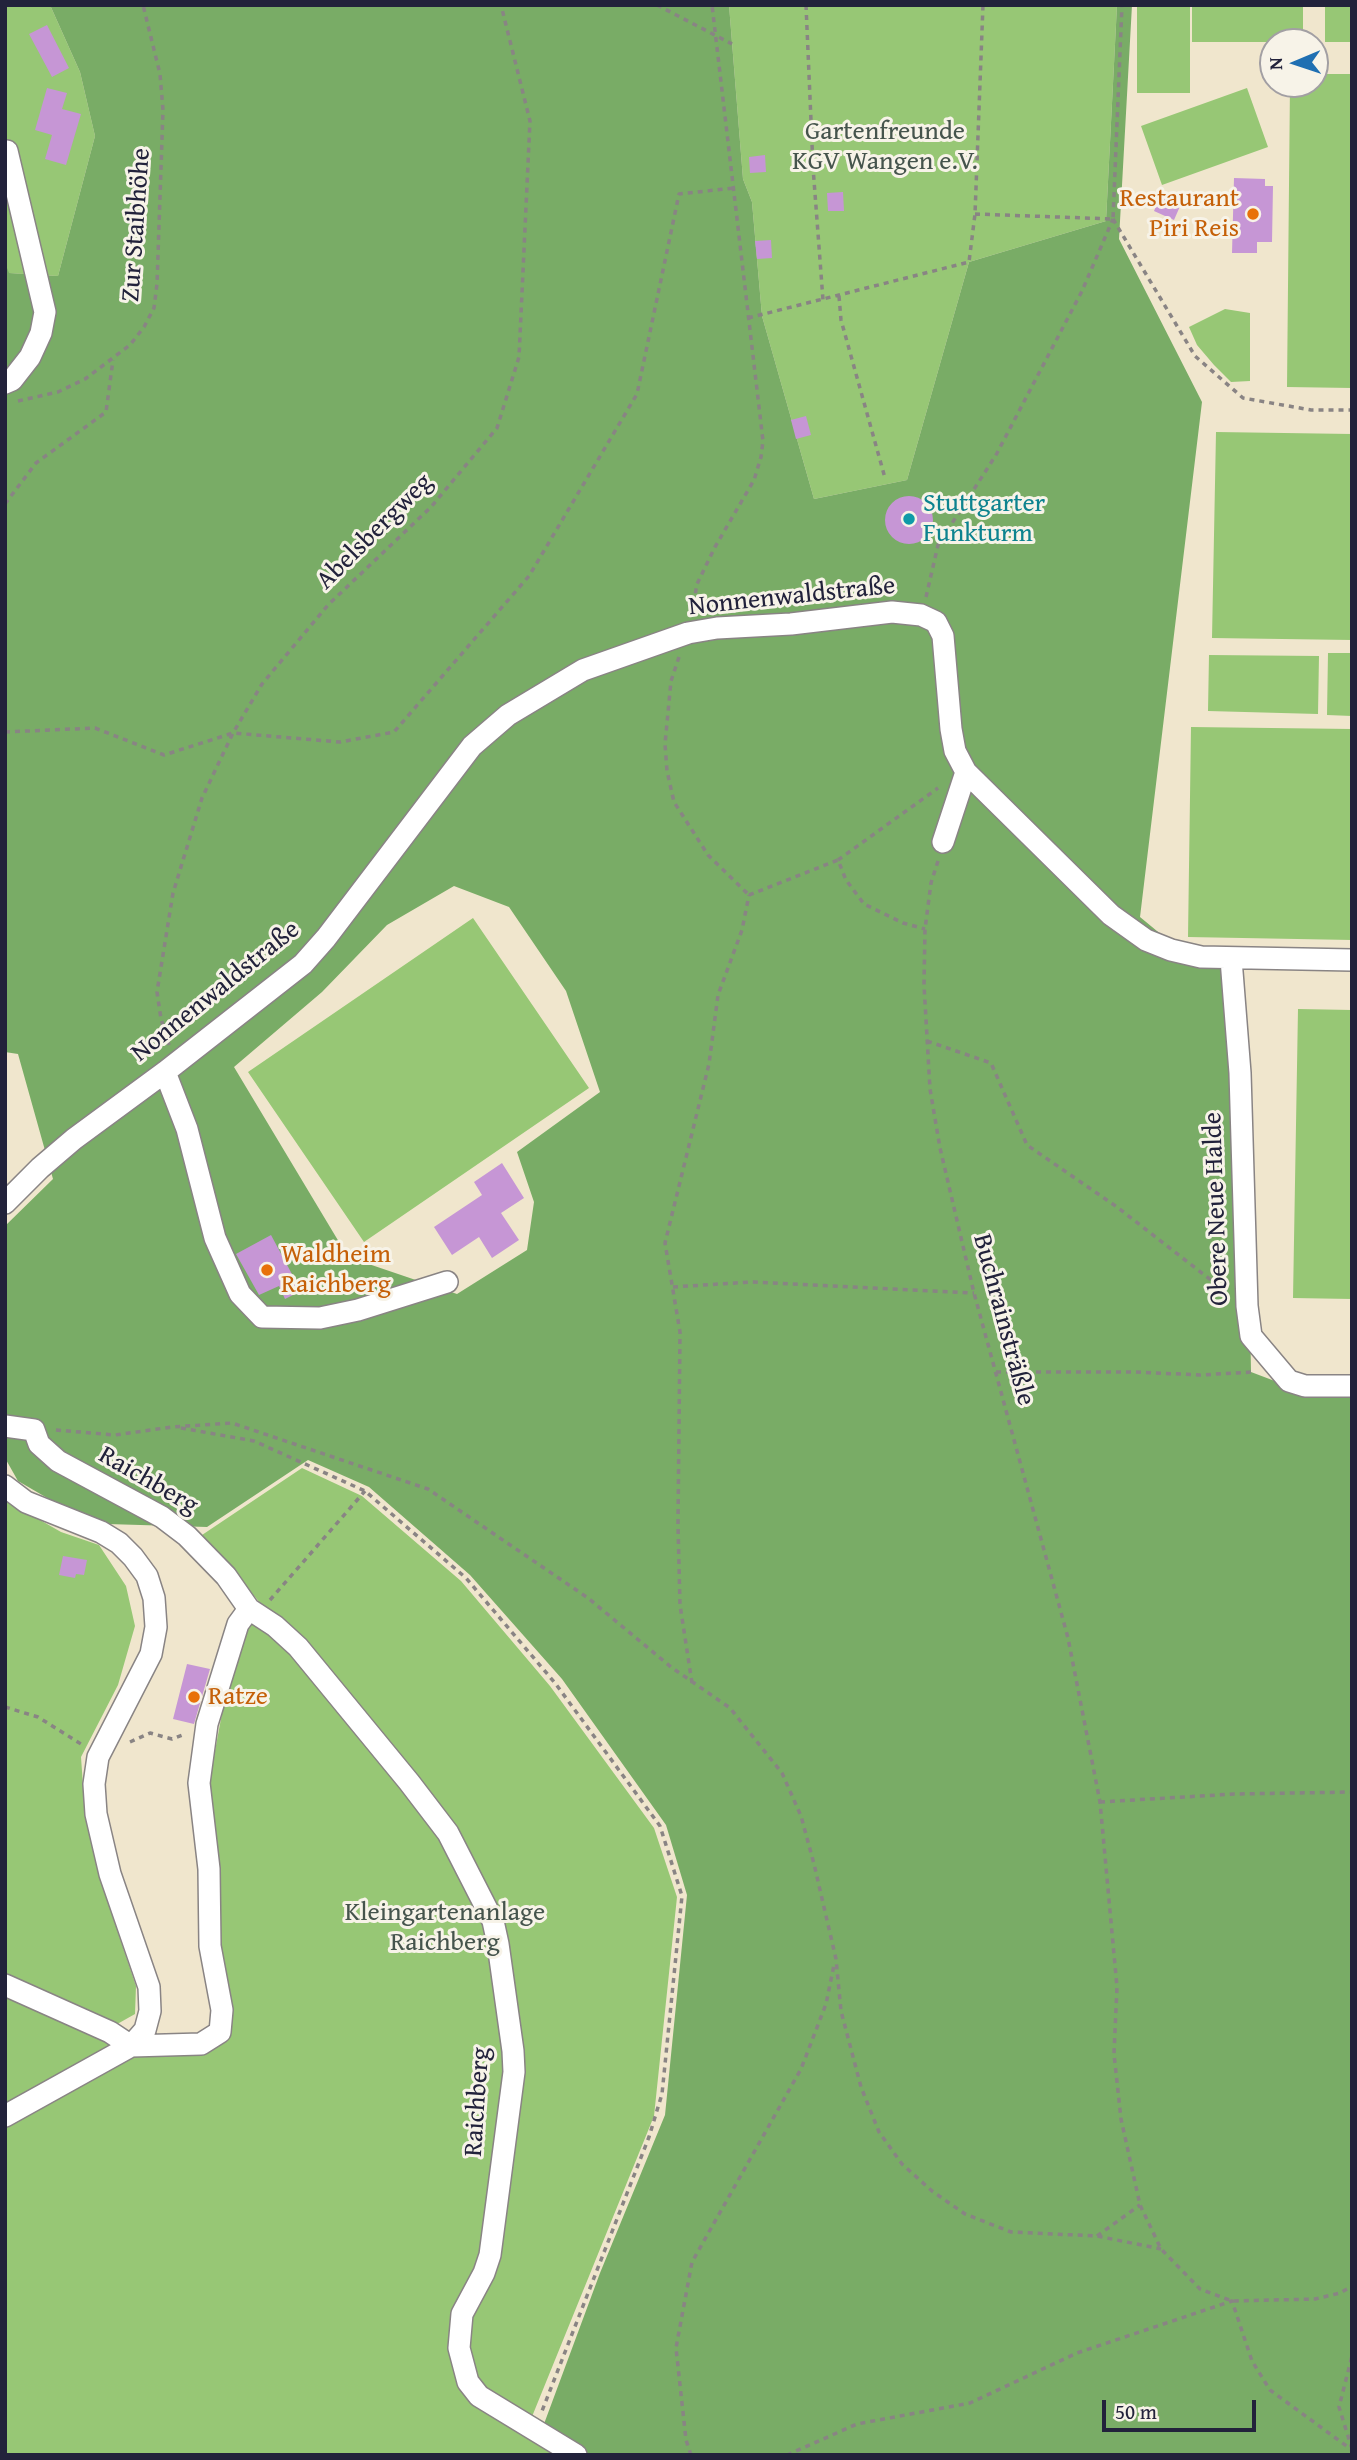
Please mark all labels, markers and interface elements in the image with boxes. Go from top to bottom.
north arrow [1259,28,1329,98]
text: N [1261,57,1289,71]
park label: Gartenfreunde KGV Wangen e.V. [792,116,978,178]
street label: Zur Staibhöhe [116,147,158,303]
place label: Restaurant Piri Reis [1119,183,1239,244]
marker: Restaurant Piri Reis [1245,206,1261,222]
street label: Abelsbergweg [310,467,440,597]
place label: Stuttgarter Funkturm [923,488,1045,550]
marker: Stuttgarter Funkturm [901,511,917,527]
street label: Nonnenwaldstraße [687,571,897,623]
street label: Nonnenwaldstraße [126,915,306,1069]
street label: Obere Neue Halde [1198,1112,1236,1306]
street label: Buchrainsträßle [965,1231,1041,1409]
place label: Waldheim Raichberg [281,1239,391,1300]
marker: Waldheim Raichberg [259,1262,275,1278]
street label: Raichberg [93,1440,203,1522]
place label: Ratze [208,1681,268,1713]
marker: Ratze [186,1689,202,1705]
park label: Kleingartenanlage Raichberg [345,1897,545,1958]
street label: Raichberg [459,2046,497,2158]
scale bar [1105,2386,1259,2430]
text: 50 m [1115,2396,1157,2427]

